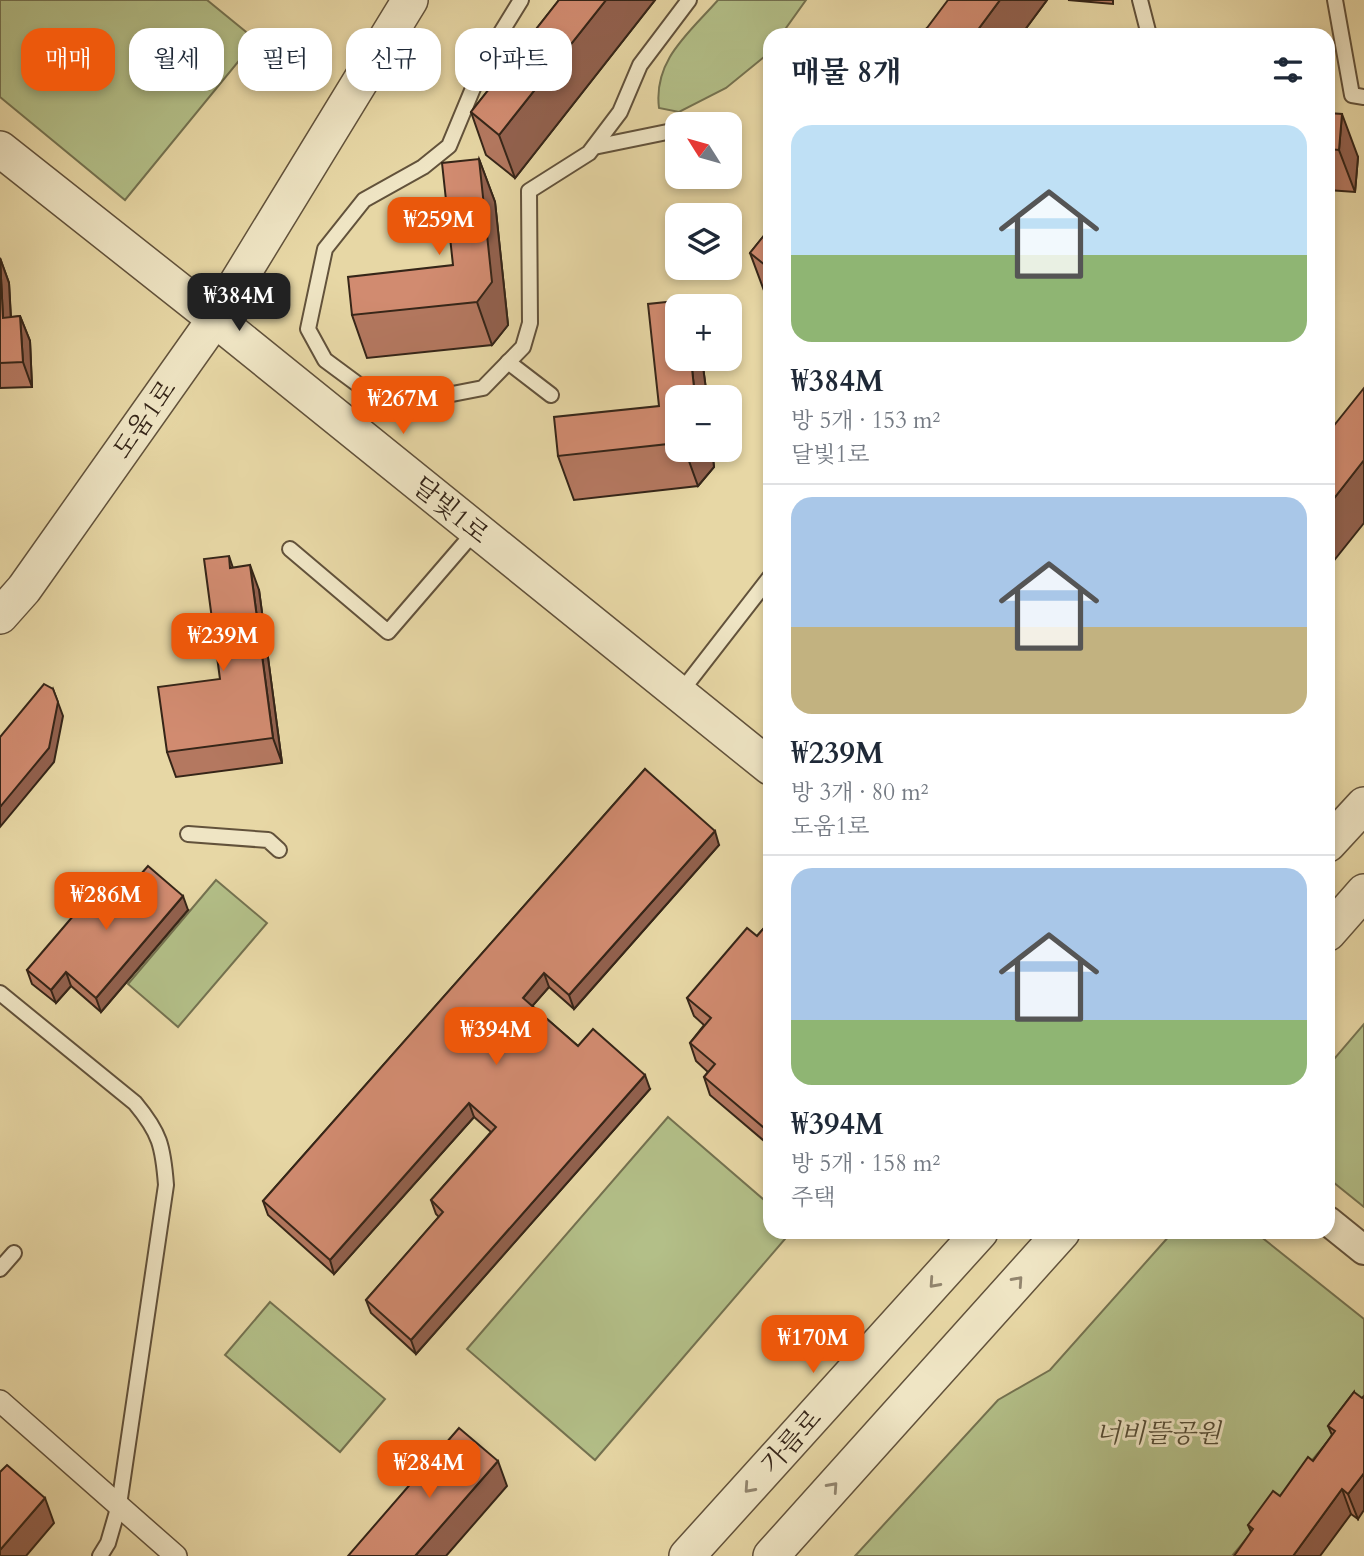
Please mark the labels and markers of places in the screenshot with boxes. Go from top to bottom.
pin: ₩259M [390,198,488,257]
pin: ₩384M [190,274,288,333]
pin: ₩267M [354,376,452,436]
pin: ₩239M [174,614,272,673]
pin: ₩286M [57,872,155,932]
pin: ₩394M [447,1007,545,1067]
pin: ₩170M [764,1316,862,1375]
pin: ₩284M [380,1440,478,1500]

